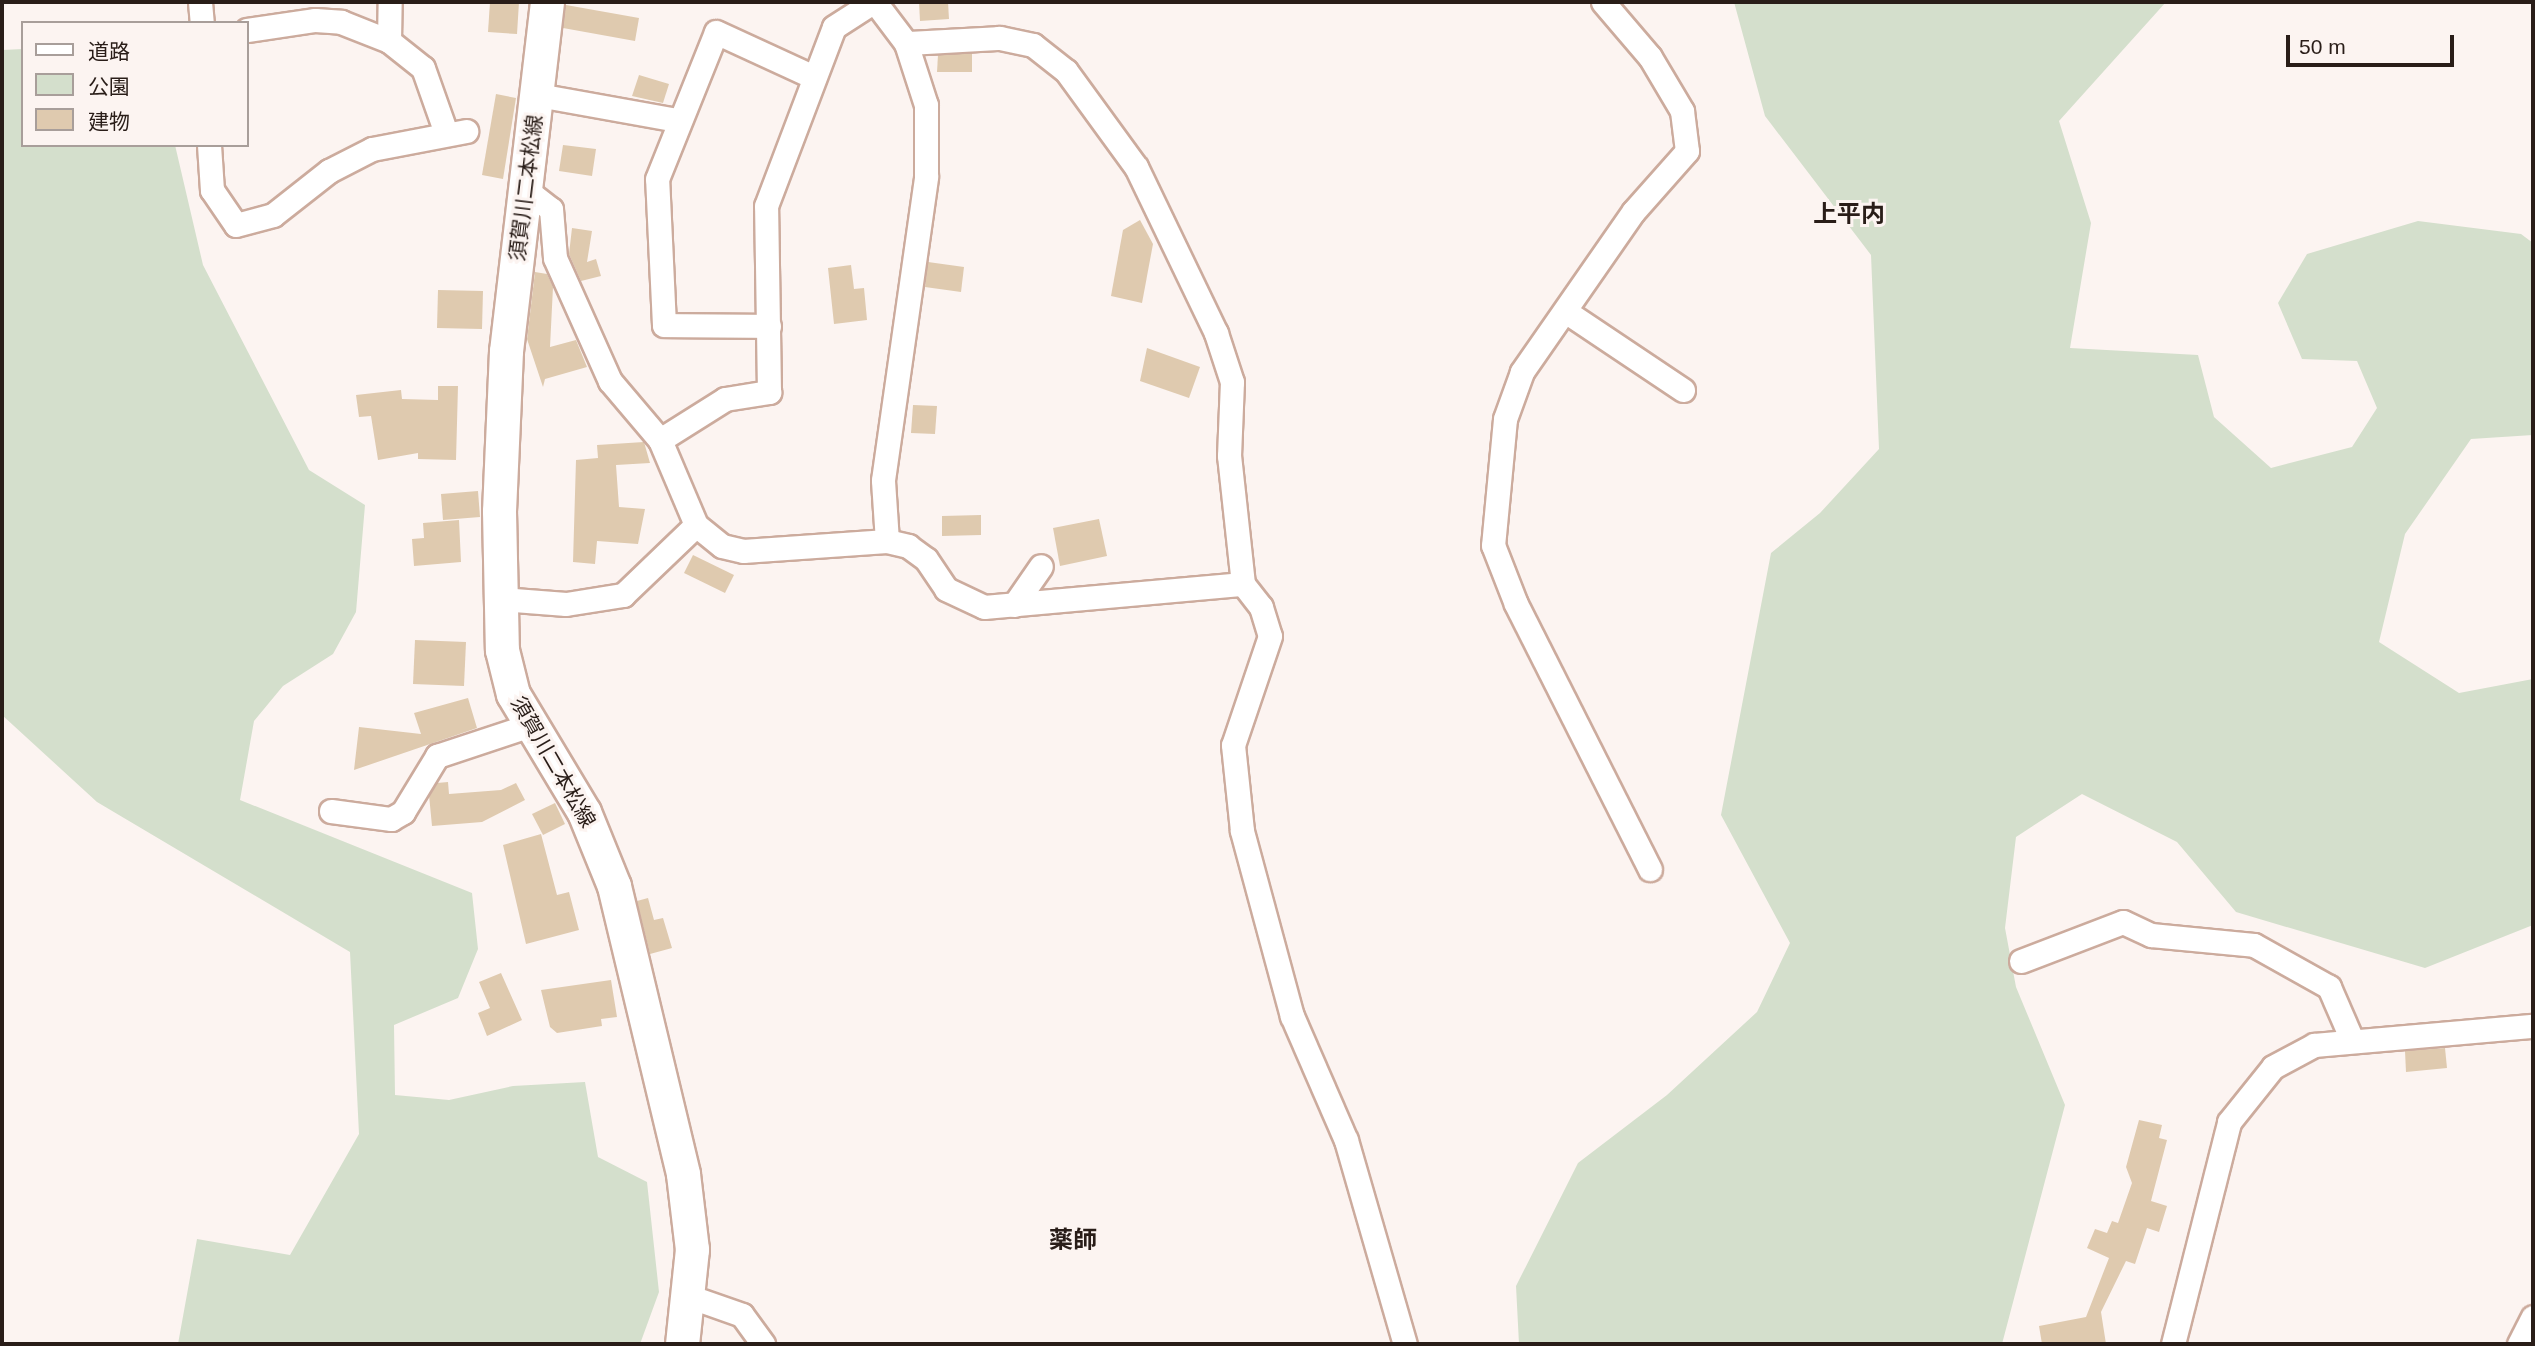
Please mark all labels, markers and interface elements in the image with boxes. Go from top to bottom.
legend [21,21,248,147]
scale bar [2290,21,2458,65]
text: 50 m [2299,35,2346,58]
text: 道路 [88,40,130,63]
text: 公園 [88,75,130,98]
text: 建物 [88,110,130,133]
street label: 須賀川二本松線 [505,114,547,262]
district label: 上平内 [1813,200,1885,228]
street label: 須賀川二本松線 [505,692,601,832]
district label: 薬師 [1049,1226,1097,1254]

